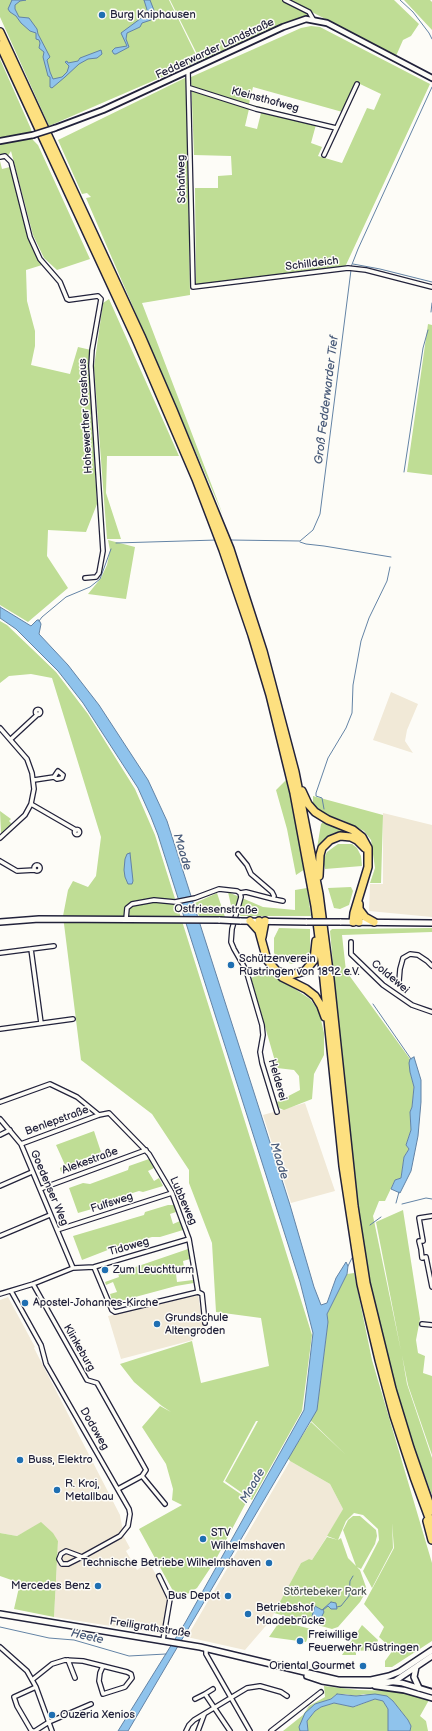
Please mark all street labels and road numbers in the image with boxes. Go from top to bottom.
street label: Fedderwarder Landstraße [154,16,276,82]
street label: Kleinsthofweg [230,85,300,115]
street label: Schafweg [175,155,189,203]
street label: Schilldeich [285,254,339,274]
street label: Hohewerther Grashaus [76,358,96,474]
street label: Ostfriesenstraße [174,903,258,917]
street label: Coldewei [368,957,412,997]
street label: Helderei [265,1058,289,1102]
street label: Benlepstraße [23,1103,91,1139]
street label: Alekestraße [60,1145,120,1177]
street label: Goedenser Weg [27,1148,71,1228]
street label: Lubbeweg [166,1175,200,1227]
street label: Fulfsweg [89,1190,135,1216]
street label: Tidoweg [107,1235,151,1259]
street label: Klinkeburg [60,1322,98,1374]
street label: Dodoweg [77,1405,111,1453]
street label: Freiligrathstraße [109,1615,191,1641]

